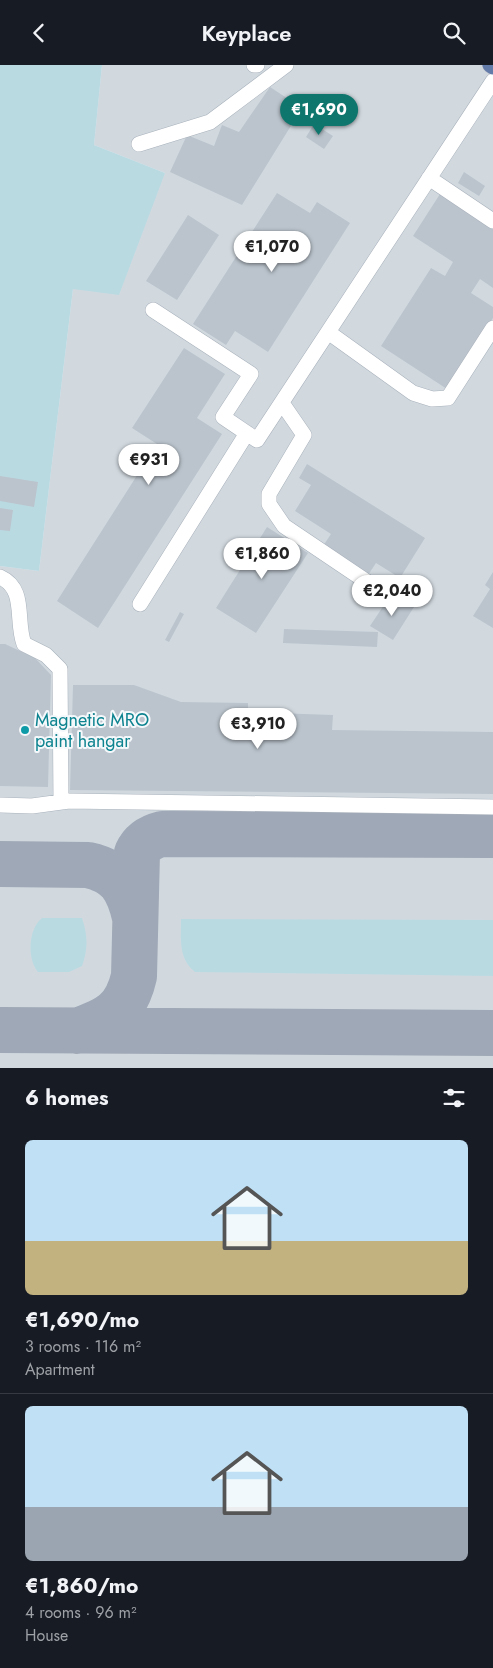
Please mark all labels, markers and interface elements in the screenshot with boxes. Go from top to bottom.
text: Keyplace [202,17,291,49]
icon: back [25,19,53,47]
icon: search [440,19,468,47]
pin: €1,690 [278,93,360,136]
text: €1,690 [291,98,347,121]
pin: €1,070 [231,231,313,273]
text: €1,070 [245,235,299,258]
pin: €931 [119,443,179,486]
text: €931 [129,448,169,471]
pin: €1,860 [221,537,303,580]
text: €1,860 [234,542,290,565]
pin: €2,040 [351,575,433,617]
text: €2,040 [363,579,421,602]
place label: Magnetic MRO paint hangar [35,707,149,754]
pin: €3,910 [217,707,299,750]
text: €3,910 [231,712,285,735]
marker: Magnetic MRO paint hangar [19,724,31,736]
text: 6 homes [25,1083,109,1113]
icon: filters [440,1084,468,1112]
icon: home [202,1173,292,1263]
text: €1,690/mo [25,1305,139,1335]
text: 3 rooms · 116 m² [25,1335,141,1358]
text: Apartment [25,1358,95,1381]
icon: home [202,1438,292,1528]
text: €1,860/mo [25,1571,138,1601]
text: 4 rooms · 96 m² [25,1601,136,1624]
text: House [25,1624,68,1647]

